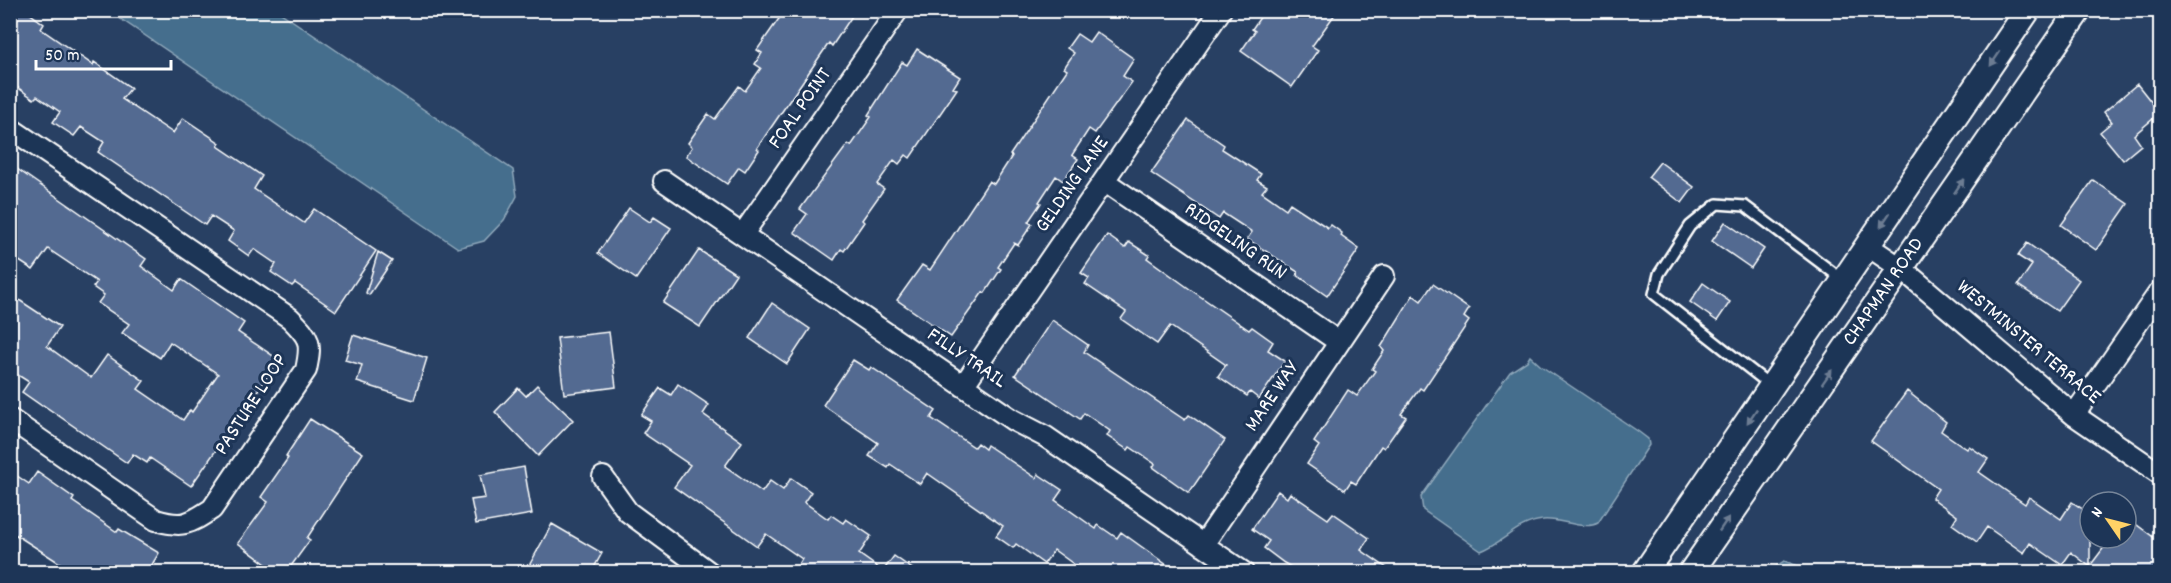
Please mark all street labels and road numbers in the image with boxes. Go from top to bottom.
street label: FOAL POINT [762,62,840,156]
street label: GELDING LANE [1029,130,1118,239]
street label: RIDGELING RUN [1178,195,1292,289]
street label: CHAPMAN ROAD [1836,232,1932,352]
street label: WESTMINSTER TERRACE [1949,274,2107,413]
street label: FILLY TRAIL [920,321,1012,397]
street label: PASTURE LOOP [208,348,296,462]
street label: MARE WAY [1238,355,1308,438]

